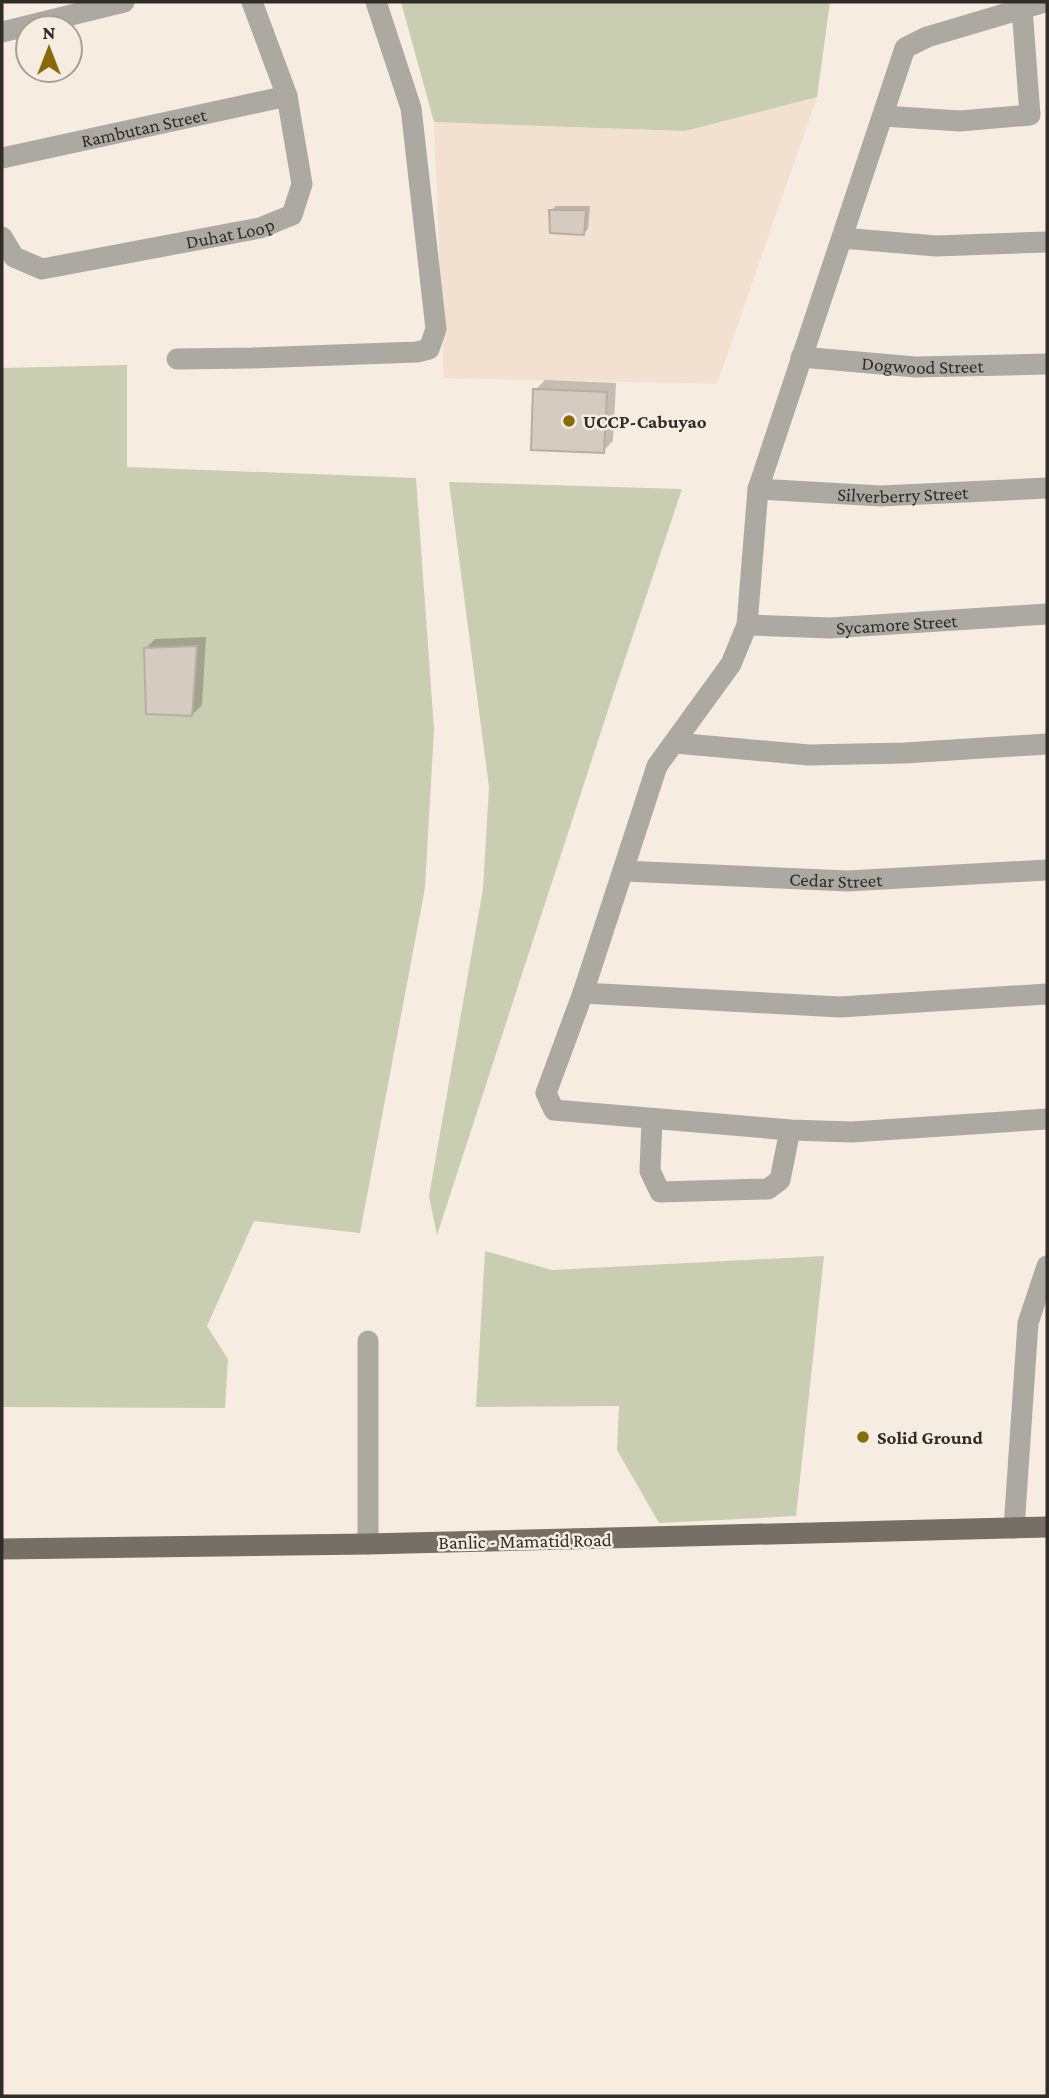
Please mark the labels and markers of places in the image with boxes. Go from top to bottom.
place label: UCCP-Cabuyao [583,411,707,432]
marker: UCCP-Cabuyao [561,413,577,429]
place label: Solid Ground [877,1427,983,1448]
marker: Solid Ground [855,1429,871,1445]

